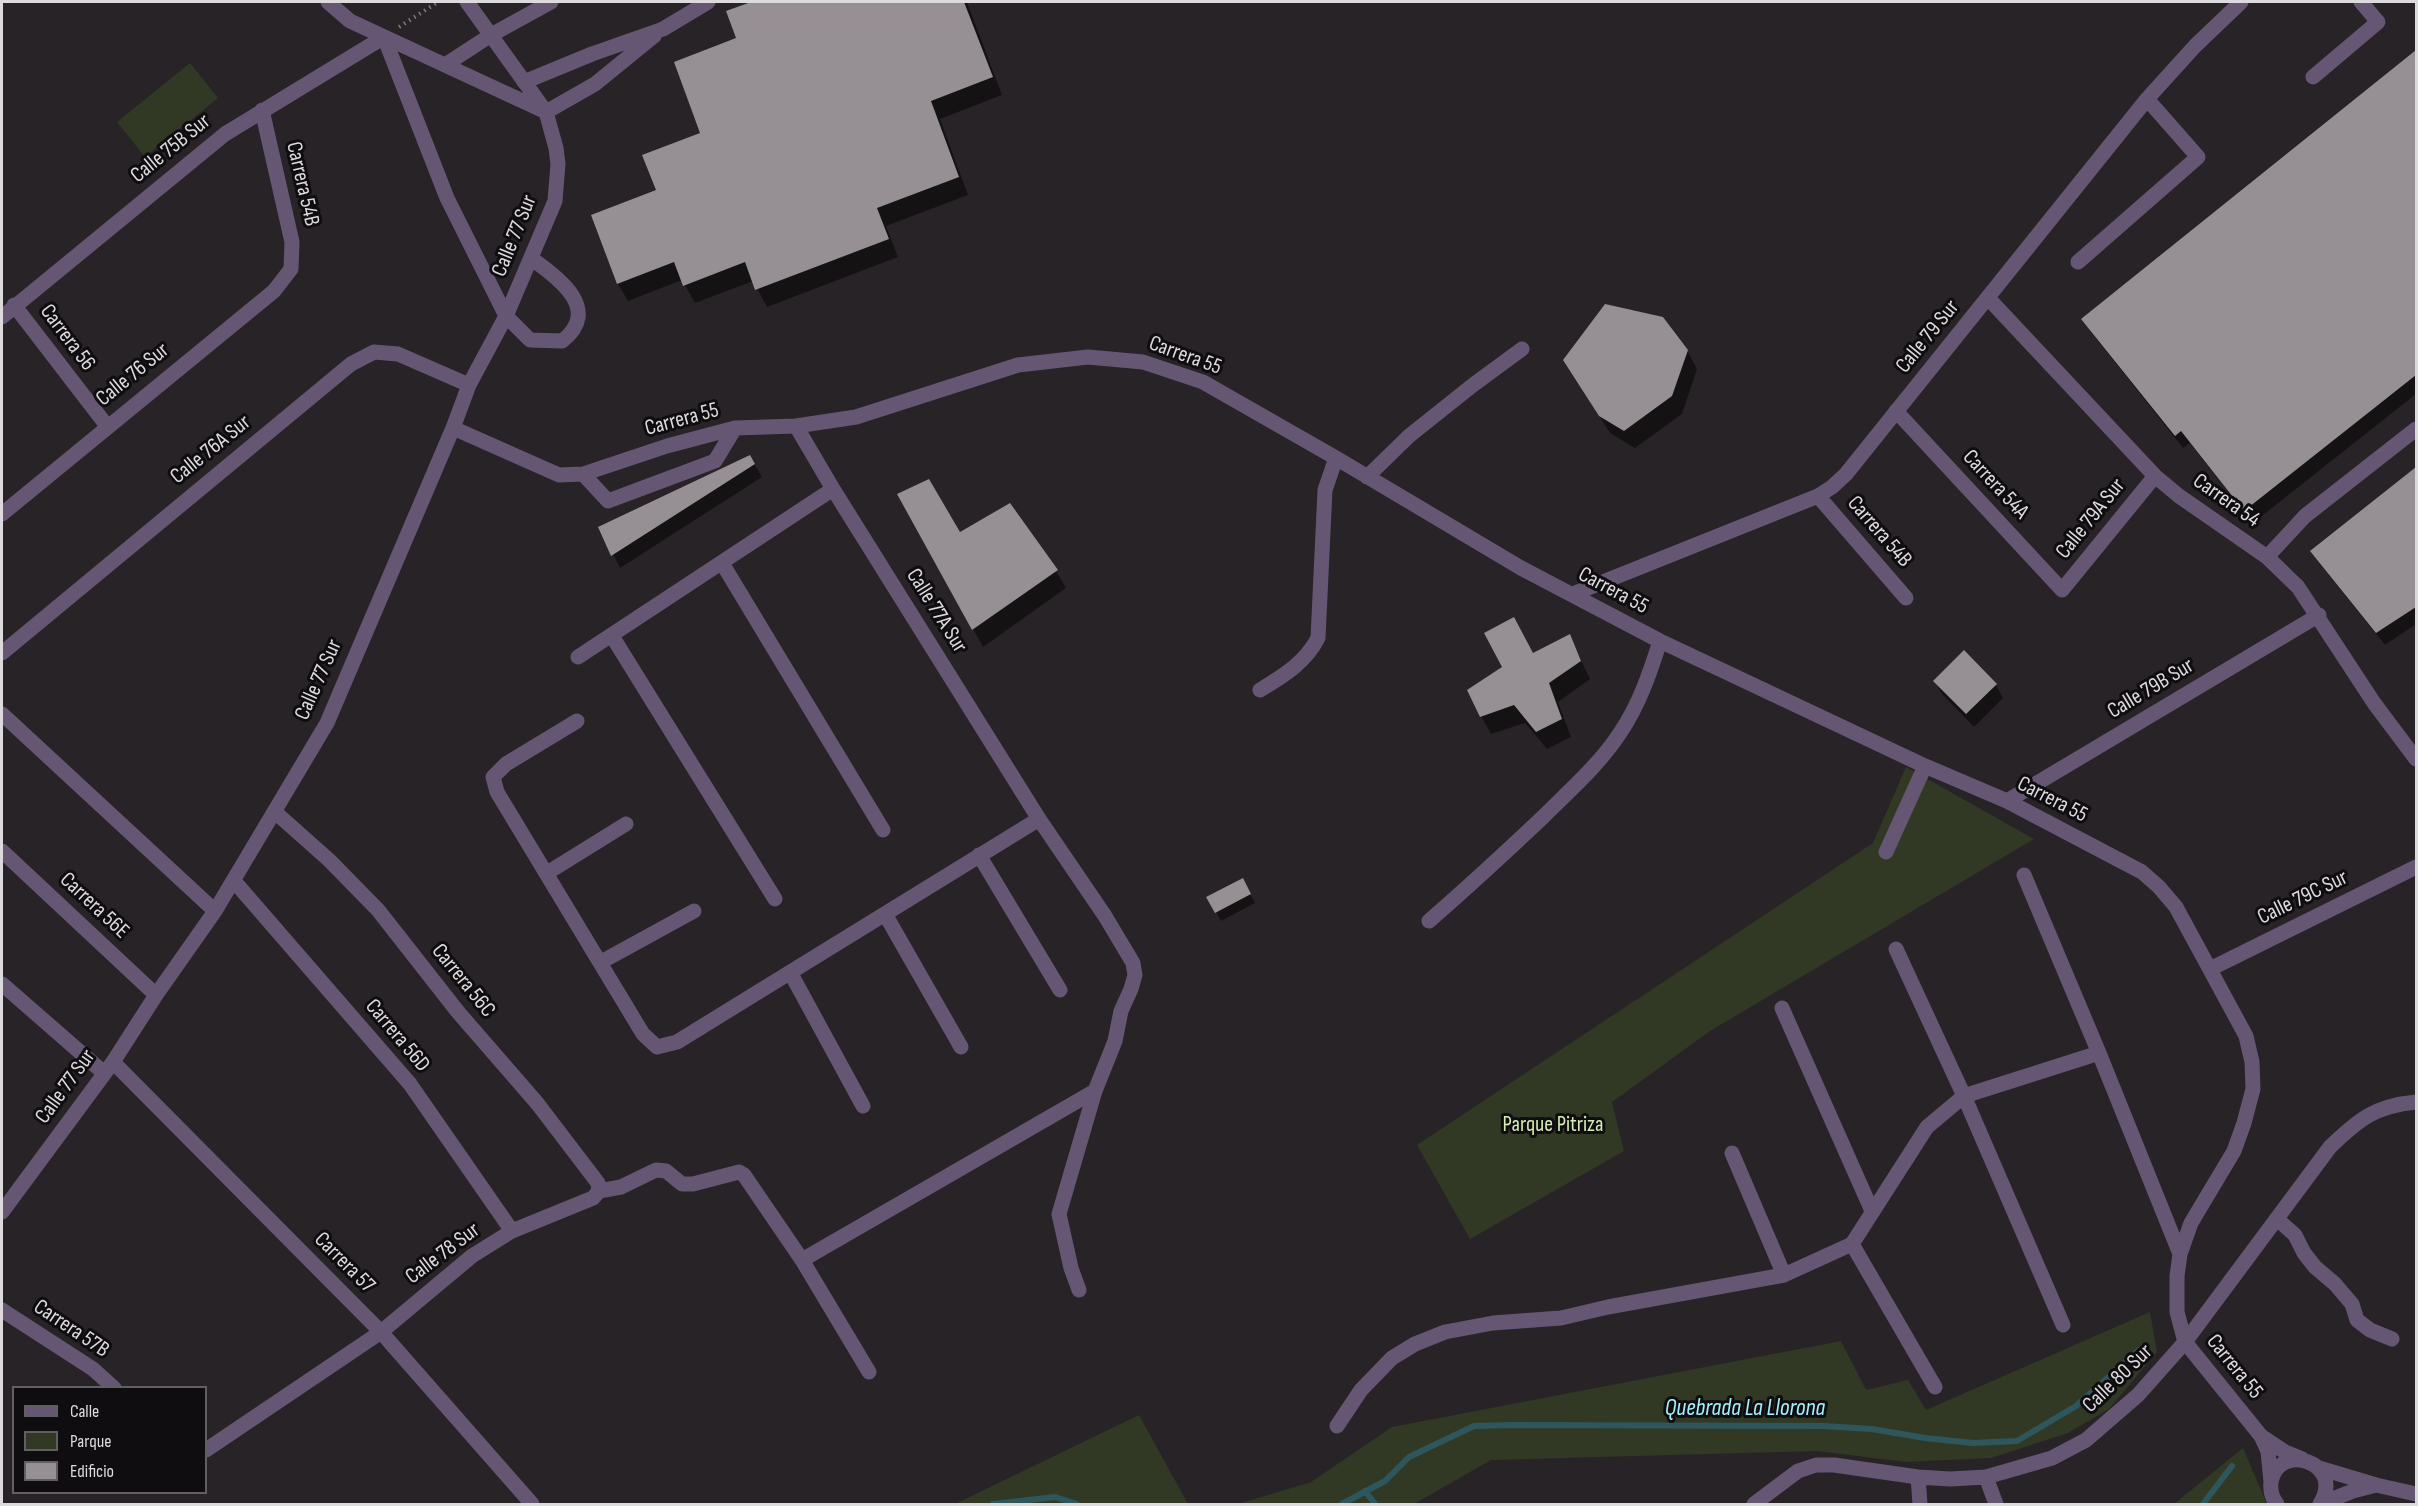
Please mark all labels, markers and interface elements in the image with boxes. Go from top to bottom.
street label: Calle 75B Sur [126,109,216,189]
street label: Carrera 54B [280,139,324,229]
street label: Calle 77 Sur [487,191,543,281]
street label: Calle 79 Sur [1891,295,1965,379]
street label: Carrera 56 [34,300,100,376]
street label: Carrera 55 [1145,331,1225,381]
street label: Calle 76 Sur [91,338,175,412]
street label: Carrera 55 [642,397,722,443]
street label: Calle 76A Sur [166,410,256,490]
street label: Carrera 54A [1956,445,2034,525]
street label: Carrera 54 [2187,468,2265,534]
street label: Calle 79A Sur [2051,474,2131,564]
street label: Carrera 54B [1841,491,1917,573]
street label: Carrera 55 [1573,562,1653,620]
street label: Calle 77A Sur [900,564,972,658]
street label: Calle 77 Sur [290,636,348,724]
street label: Calle 79B Sur [2103,653,2199,725]
street label: Carrera 55 [2012,771,2092,829]
street label: Calle 79C Sur [2254,865,2352,931]
street label: Carrera 56E [54,867,134,945]
street label: Carrera 56C [425,939,501,1023]
street label: Carrera 56D [359,994,435,1078]
street label: Calle 77 Sur [30,1045,102,1129]
park label: Parque Pitriza [1503,1112,1603,1138]
street label: Calle 78 Sur [401,1218,485,1290]
street label: Carrera 57 [308,1227,380,1299]
street label: Carrera 57B [28,1294,114,1364]
street label: Carrera 55 [2200,1329,2268,1405]
street label: Calle 80 Sur [2077,1339,2159,1419]
legend [12,1386,207,1494]
water label: Quebrada La Llorona [1665,1395,1825,1423]
text: Calle [70,1401,99,1422]
text: Parque [70,1431,111,1452]
text: Edificio [70,1461,114,1482]

